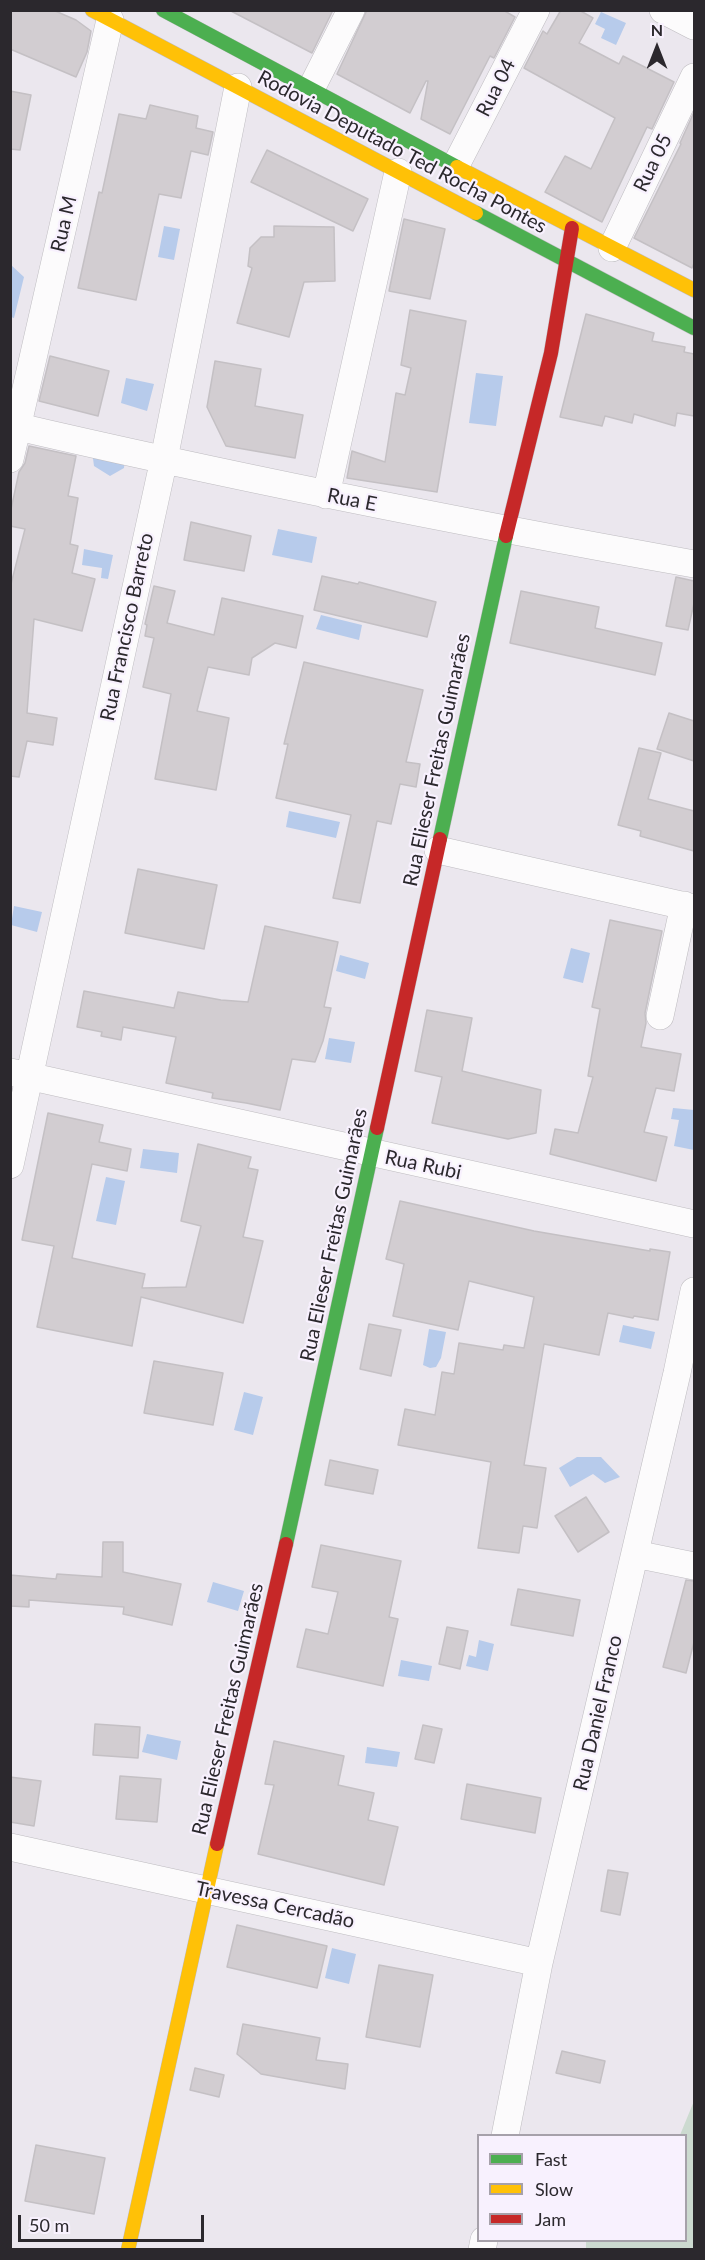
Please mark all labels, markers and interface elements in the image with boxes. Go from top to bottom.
north arrow [627,18,687,78]
text: N [651,20,663,39]
street label: Rua 04 [471,55,521,121]
street label: Rodovia Deputado Ted Rocha Pontes [253,65,551,239]
street label: Rua 05 [629,130,677,196]
street label: Rua M [46,194,82,254]
street label: Rua E [325,483,379,517]
street label: Rua Francisco Barreto [95,531,159,723]
street label: Rua Elieser Freitas Guimarães [398,631,476,889]
street label: Rua Elieser Freitas Guimarães [295,1106,373,1364]
street label: Rua Rubi [383,1145,463,1185]
street label: Rua Elieser Freitas Guimarães [187,1581,269,1837]
street label: Rua Daniel Franco [568,1633,628,1793]
street label: Travessa Cercadão [193,1876,357,1934]
legend [477,2134,687,2242]
text: Fast [535,2148,567,2170]
text: Slow [535,2178,573,2200]
scale bar [21,2203,207,2241]
text: Jam [535,2208,566,2230]
text: 50 m [29,2214,69,2236]

